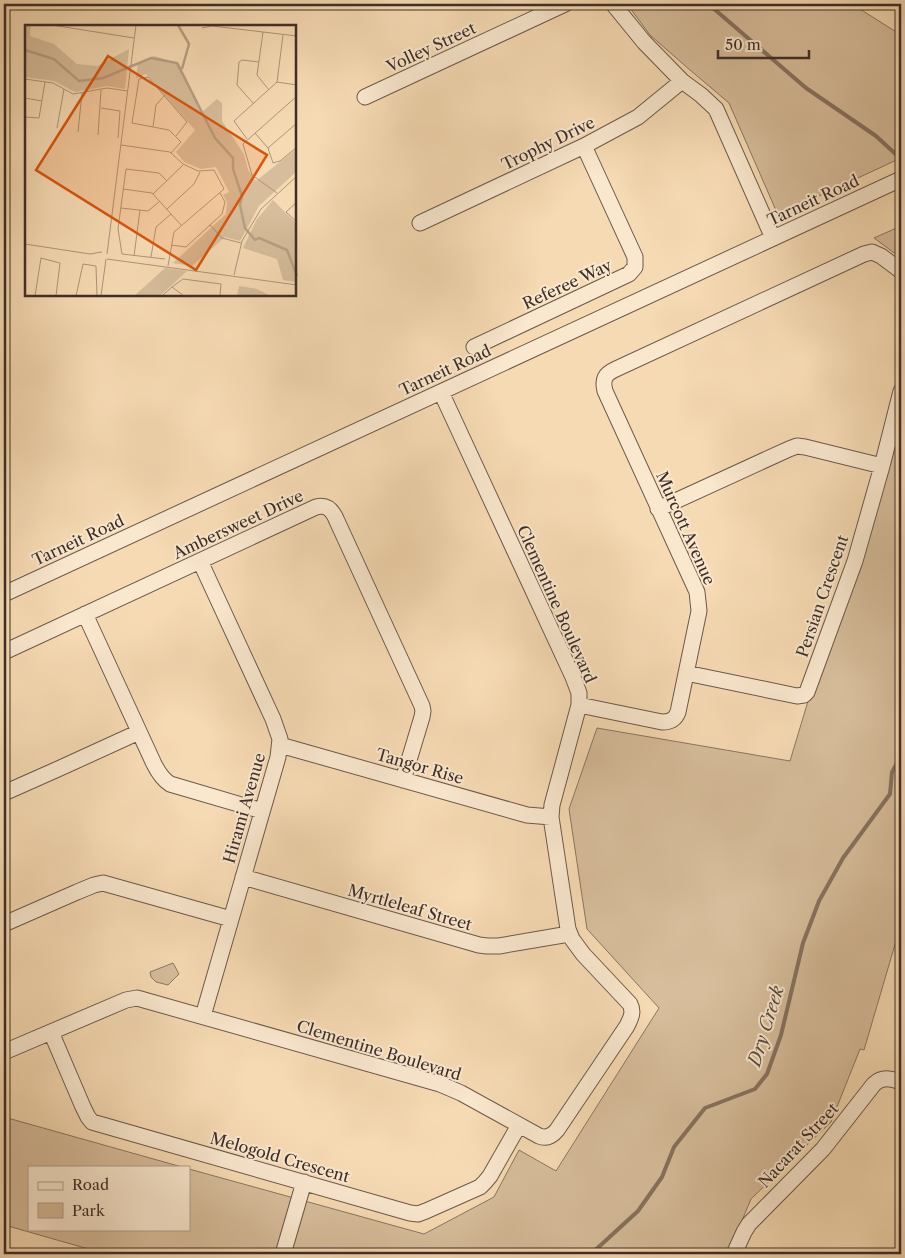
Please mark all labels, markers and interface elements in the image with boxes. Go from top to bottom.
street label: Volley Street [382,17,479,77]
inset map [25,25,296,296]
scale bar [718,28,809,60]
text: 50 m [725,35,761,54]
street label: Trophy Drive [498,112,598,174]
street label: Tarneit Road [764,170,862,230]
street label: Referee Way [519,254,616,313]
street label: Tarneit Road [396,340,494,400]
street label: Murcott Avenue [652,468,720,588]
street label: Ambersweet Drive [169,485,306,563]
street label: Tarneit Road [29,510,127,570]
street label: Clementine Boulevard [513,522,601,686]
street label: Persian Crescent [792,532,852,660]
street label: Tangor Rise [374,744,466,788]
street label: Hirami Avenue [219,750,269,866]
street label: Myrtleleaf Street [346,880,475,934]
water label: Dry Creek [743,983,789,1071]
street label: Clementine Boulevard [294,1015,464,1085]
street label: Nacarat Street [754,1098,843,1191]
street label: Melogold Crescent [208,1128,352,1187]
legend [28,1166,190,1230]
text: Road [72,1175,109,1194]
text: Park [72,1201,106,1220]

